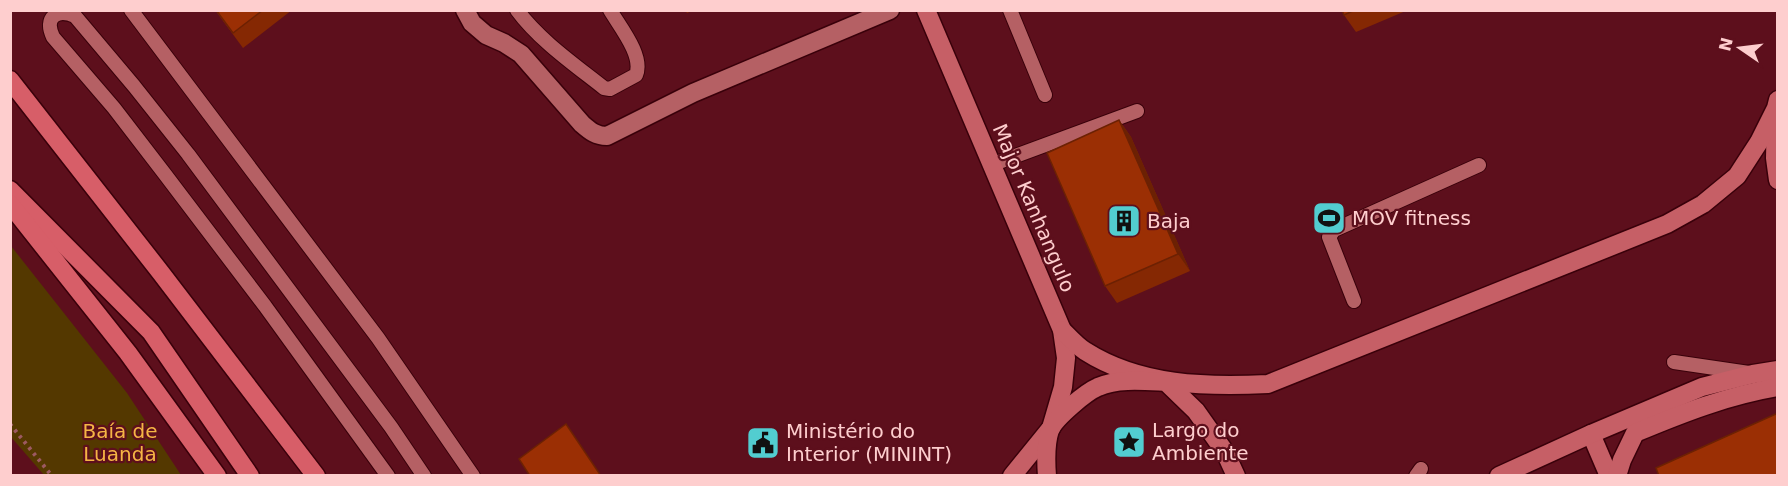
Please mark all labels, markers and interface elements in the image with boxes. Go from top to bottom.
north arrow [1710,18,1770,78]
text: N [1715,36,1737,53]
street label: Major Kanhangulo [988,120,1080,296]
sports icon: MOV fitness [1311,200,1347,236]
building icon: Baja [1106,203,1142,239]
place label: MOV fitness [1352,206,1471,230]
place label: Baja [1147,209,1191,233]
place label: Largo do Ambiente [1152,418,1249,465]
park label: Baía de Luanda [82,419,158,466]
place label: Ministério do Interior (MININT) [786,419,952,466]
place icon: Largo do Ambiente [1111,424,1147,460]
public building icon: Ministério do Interior (MININT) [745,425,781,461]

